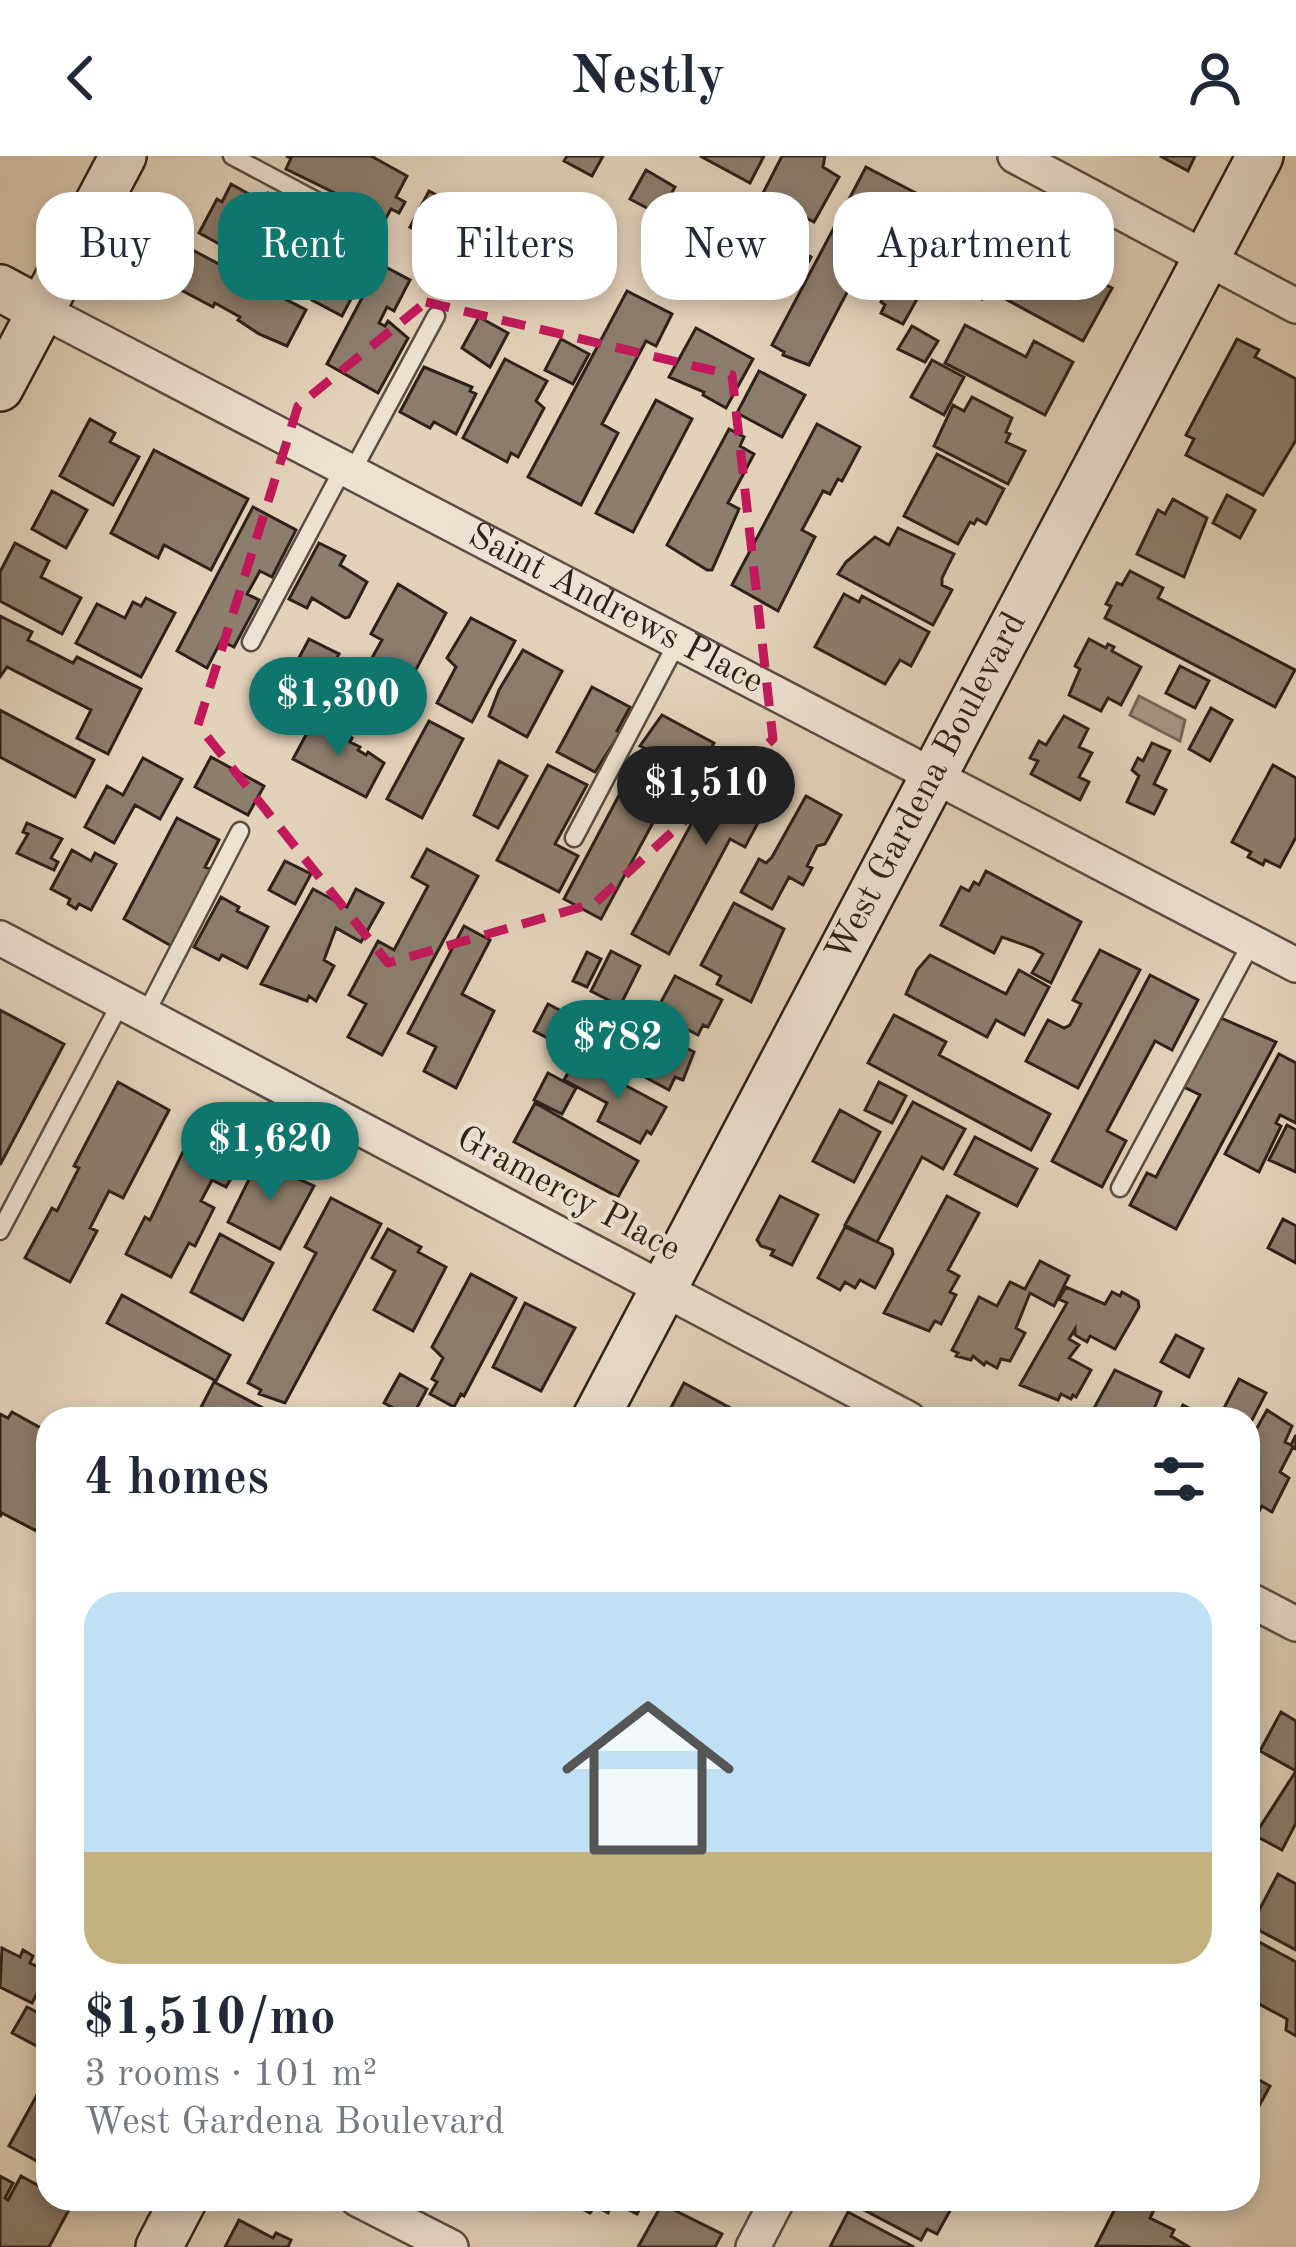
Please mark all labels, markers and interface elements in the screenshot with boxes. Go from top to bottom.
icon: back [48,45,114,111]
icon: person [1182,45,1248,111]
text: Nestly [571,51,725,105]
chip: Buy [36,192,194,300]
chip: Rent [218,192,388,300]
chip: Filters [412,192,617,300]
chip: New [641,192,809,300]
chip: Apartment [833,192,1114,300]
street label: Saint Andrews Place [462,518,769,701]
street label: West Gardena Boulevard [821,607,1034,968]
pin: $1,300 [240,657,436,759]
text: $1,300 [276,676,400,715]
pin: $1,510 [608,746,804,848]
text: $1,510 [644,765,768,804]
pin: $782 [547,1000,689,1102]
text: $782 [573,1019,663,1058]
pin: $1,620 [172,1102,368,1204]
text: $1,620 [208,1121,332,1160]
street label: Gramercy Place [450,1121,686,1269]
icon: filters [1146,1446,1212,1512]
text: 4 homes [84,1454,269,1505]
icon: home [540,1670,756,1886]
text: $1,510/mo [84,1994,336,2045]
text: 3 rooms · 101 m² [84,2055,377,2094]
text: West Gardena Boulevard [84,2103,505,2142]

